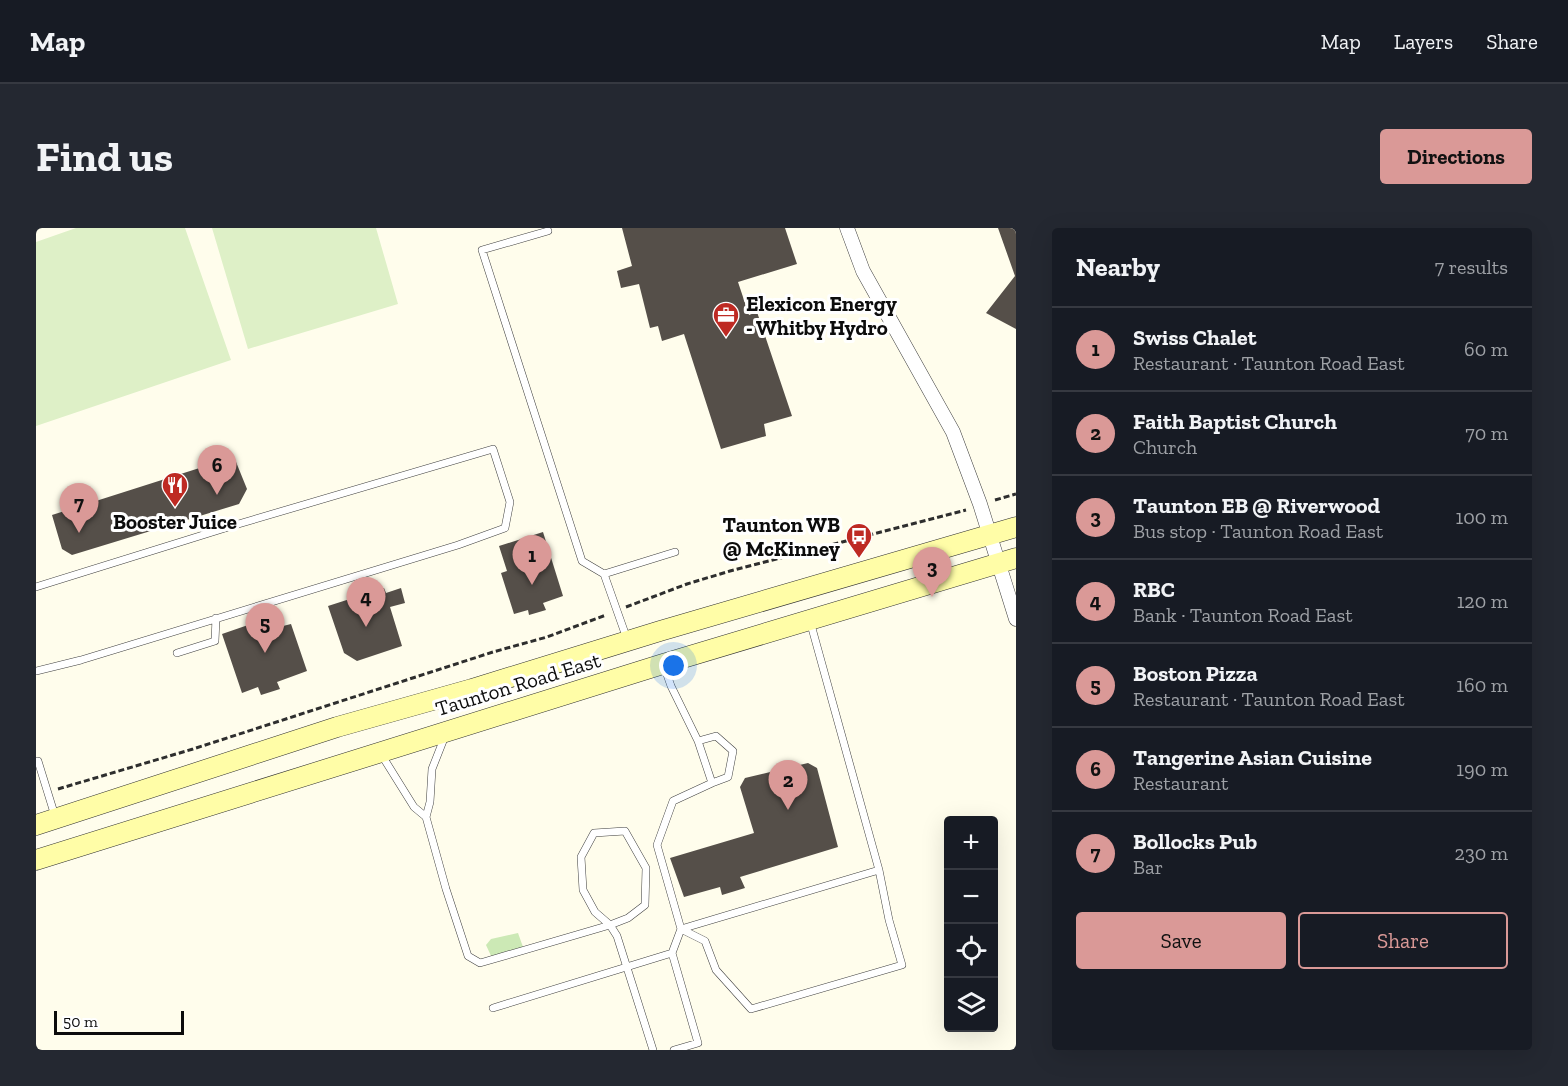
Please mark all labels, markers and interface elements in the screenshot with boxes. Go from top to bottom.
text: Map [30,25,85,58]
text: Map [1321,29,1361,54]
text: Layers [1394,29,1453,54]
text: Share [1486,29,1538,54]
button: Directions [1380,129,1532,184]
text: Find us [36,131,173,182]
text: Nearby [1076,251,1160,283]
text: 7 results [1435,255,1508,279]
place label: Elexicon Energy - Whitby Hydro [746,291,897,340]
office icon: Elexicon Energy - Whitby Hydro [711,300,741,338]
text: Swiss Chalet [1133,324,1257,351]
text: 1 [1091,337,1100,361]
text: 60 m [1464,337,1508,361]
text: Restaurant · Taunton Road East [1133,351,1405,375]
text: Faith Baptist Church [1133,408,1337,435]
text: 2 [1090,421,1101,445]
text: 70 m [1465,421,1508,445]
text: Church [1133,435,1197,459]
pin: 6 [198,446,237,495]
restaurant icon: Booster Juice [160,470,190,508]
pin: 7 [60,484,99,533]
text: Taunton EB @ Riverwood [1133,492,1380,519]
text: 3 [1090,505,1101,529]
text: 100 m [1455,505,1508,529]
place label: Booster Juice [113,509,237,534]
place label: Taunton WB @ McKinney [722,512,840,561]
text: Bus stop · Taunton Road East [1133,519,1383,543]
bus stop icon: Taunton WB @ McKinney [844,521,874,559]
pin: 1 [512,536,552,585]
pin: 3 [912,548,952,597]
text: RBC [1133,576,1175,603]
pin: 4 [346,578,386,627]
text: 4 [1090,589,1101,613]
text: 120 m [1457,589,1508,613]
text: Bank · Taunton Road East [1133,603,1353,627]
pin: 5 [246,604,284,653]
street label: Taunton Road East [433,647,604,721]
your location [659,651,688,680]
text: Boston Pizza [1133,660,1258,687]
text: 5 [1090,673,1101,697]
text: 160 m [1456,673,1508,697]
text: Restaurant · Taunton Road East [1133,687,1405,711]
text: Tangerine Asian Cuisine [1133,744,1372,771]
text: 6 [1090,757,1101,781]
text: 190 m [1456,757,1508,781]
pin: 2 [768,760,807,810]
text: Restaurant [1133,771,1229,795]
map controls [944,816,998,1032]
button: + [944,816,998,870]
text: Bollocks Pub [1133,828,1257,855]
text: 7 [1091,841,1100,865]
text: 230 m [1455,841,1508,865]
text: Bar [1133,855,1163,879]
button: − [944,870,998,924]
button: Save [1076,912,1286,969]
button: Share [1298,912,1508,969]
button: locate [944,924,998,978]
button: layers [944,978,998,1032]
scale bar [54,1008,184,1036]
text: 50 m [63,1012,98,1031]

